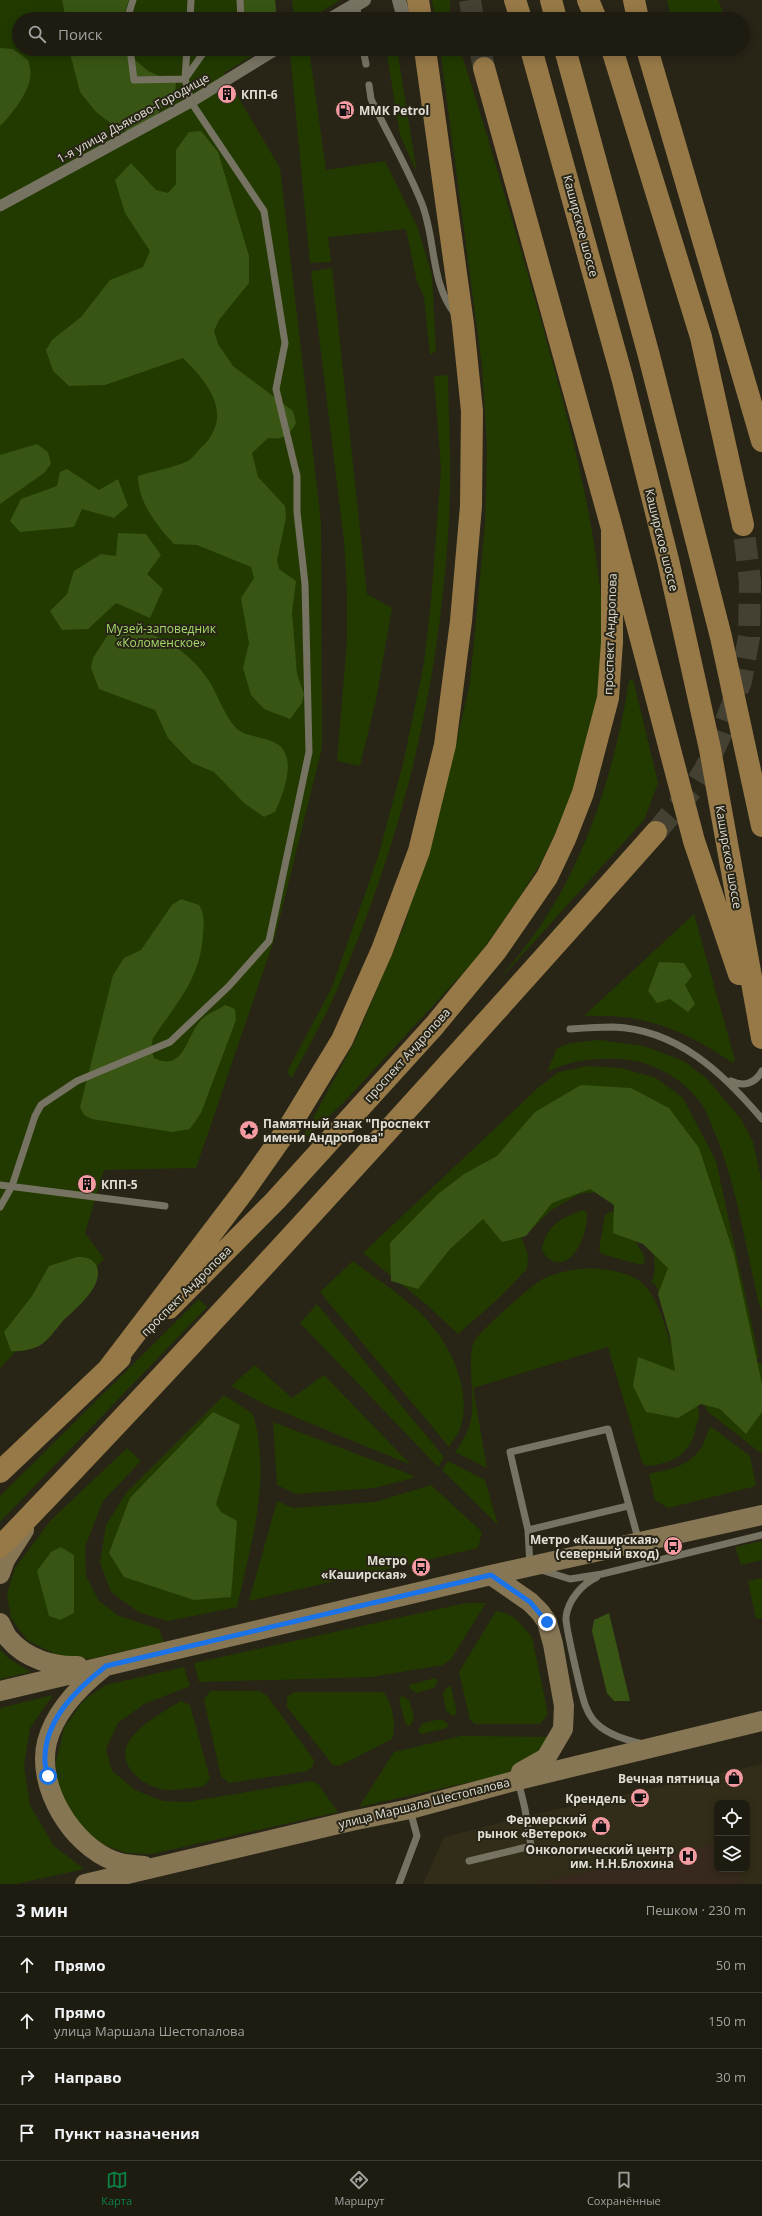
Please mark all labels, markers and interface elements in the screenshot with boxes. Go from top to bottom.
search box [12,12,750,56]
icon: search [26,23,48,45]
text: Поиск [58,24,102,44]
street label: 1-я улица Дьяково-Городище [54,69,212,167]
building icon: КПП-6 [216,83,238,105]
place label: КПП-6 [241,86,278,103]
fuel station icon: ММК Petrol [334,99,356,121]
place label: ММК Petrol [359,102,429,119]
street label: Каширское шоссе [559,173,603,279]
street label: Каширское шоссе [641,487,683,593]
street label: проспект Андропова [599,573,621,695]
park label: Музей-заповедник «Коломенское» [106,620,217,651]
street label: Каширское шоссе [712,804,747,910]
street label: проспект Андропова [360,1004,454,1106]
place label: Памятный знак "Проспект имени Андропова" [263,1115,431,1146]
place icon: Памятный знак "Проспект имени Андропова" [238,1119,260,1141]
building icon: КПП-5 [76,1173,98,1195]
place label: КПП-5 [101,1176,138,1193]
street label: проспект Андропова [137,1242,235,1340]
place label: Метро «Каширская» (северный вход) [530,1531,659,1562]
bus stop icon: Метро «Каширская» (северный вход) [662,1535,684,1557]
place label: Метро «Каширская» [321,1552,407,1583]
bus stop icon: Метро «Каширская» [410,1556,432,1578]
route end [538,1613,556,1631]
route start [39,1767,57,1785]
shop icon: Вечная пятница [723,1767,745,1789]
place label: Вечная пятница [618,1770,720,1787]
street label: улица Маршала Шестопалова [337,1773,511,1833]
cafe icon: Крендель [629,1787,651,1809]
place label: Крендель [565,1790,626,1807]
map controls [714,1800,750,1872]
button: locate [714,1800,750,1836]
place label: Фермерский рынок «Ветерок» [477,1811,587,1842]
shop icon: Фермерский рынок «Ветерок» [590,1815,612,1837]
button: layers [714,1836,750,1872]
place label: Онкологический центр им. Н.Н.Блохина [526,1841,674,1872]
hospital icon: Онкологический центр им. Н.Н.Блохина [677,1845,699,1867]
text: 3 мин [16,1899,68,1922]
text: Пешком · 230 m [646,1901,746,1919]
icon: ahead [16,1954,38,1976]
text: Прямо [54,1955,106,1975]
text: 50 m [716,1956,746,1974]
text: Прямо [54,2002,106,2022]
icon: ahead [16,2010,38,2032]
text: 150 m [708,2012,746,2030]
text: улица Маршала Шестопалова [54,2022,245,2040]
icon: right [16,2066,38,2088]
text: Направо [54,2067,122,2087]
text: 30 m [716,2068,746,2086]
icon: arrive [16,2122,38,2144]
text: Пункт назначения [54,2123,200,2143]
tab: Карта [101,2169,132,2208]
tab: Маршрут [335,2169,384,2208]
tab: Сохранённые [587,2169,661,2208]

